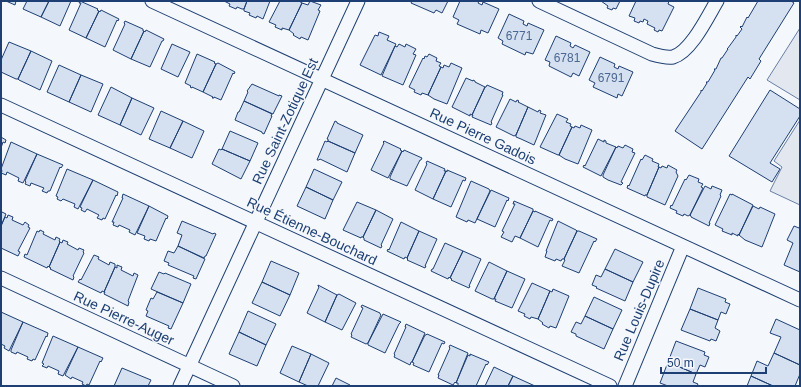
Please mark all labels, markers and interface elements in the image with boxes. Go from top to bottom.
house number: 6771 [506,29,533,43]
house number: 6781 [554,51,581,65]
street label: Rue Saint-Zotique Est [249,55,321,186]
house number: 6791 [598,71,625,85]
street label: Rue Pierre Gadois [427,104,539,168]
street label: Rue Étienne-Bouchard [244,194,380,268]
street label: Rue Louis-Dupire [610,257,668,363]
street label: Rue Pierre-Auger [71,288,177,348]
scale bar [661,349,766,375]
text: 50 m [667,356,694,370]

